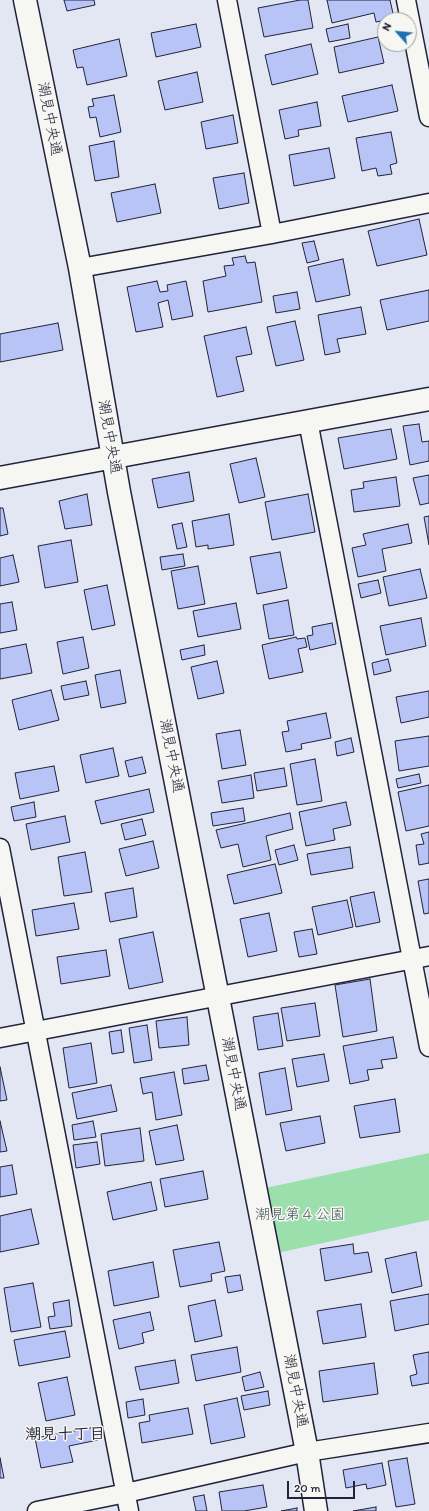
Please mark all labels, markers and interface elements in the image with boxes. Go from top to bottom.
north arrow [377,12,417,52]
text: N [379,21,394,33]
street label: 潮見中央通 [33,80,65,158]
street label: 潮見中央通 [94,399,124,475]
street label: 潮見中央通 [155,717,187,795]
street label: 潮見中央通 [217,1035,249,1113]
park label: 潮見第４公園 [255,1206,345,1224]
street label: 潮見中央通 [279,1352,311,1430]
district label: 潮見十丁目 [25,1425,105,1445]
scale bar [289,1473,357,1499]
text: 20 m [294,1481,321,1495]

